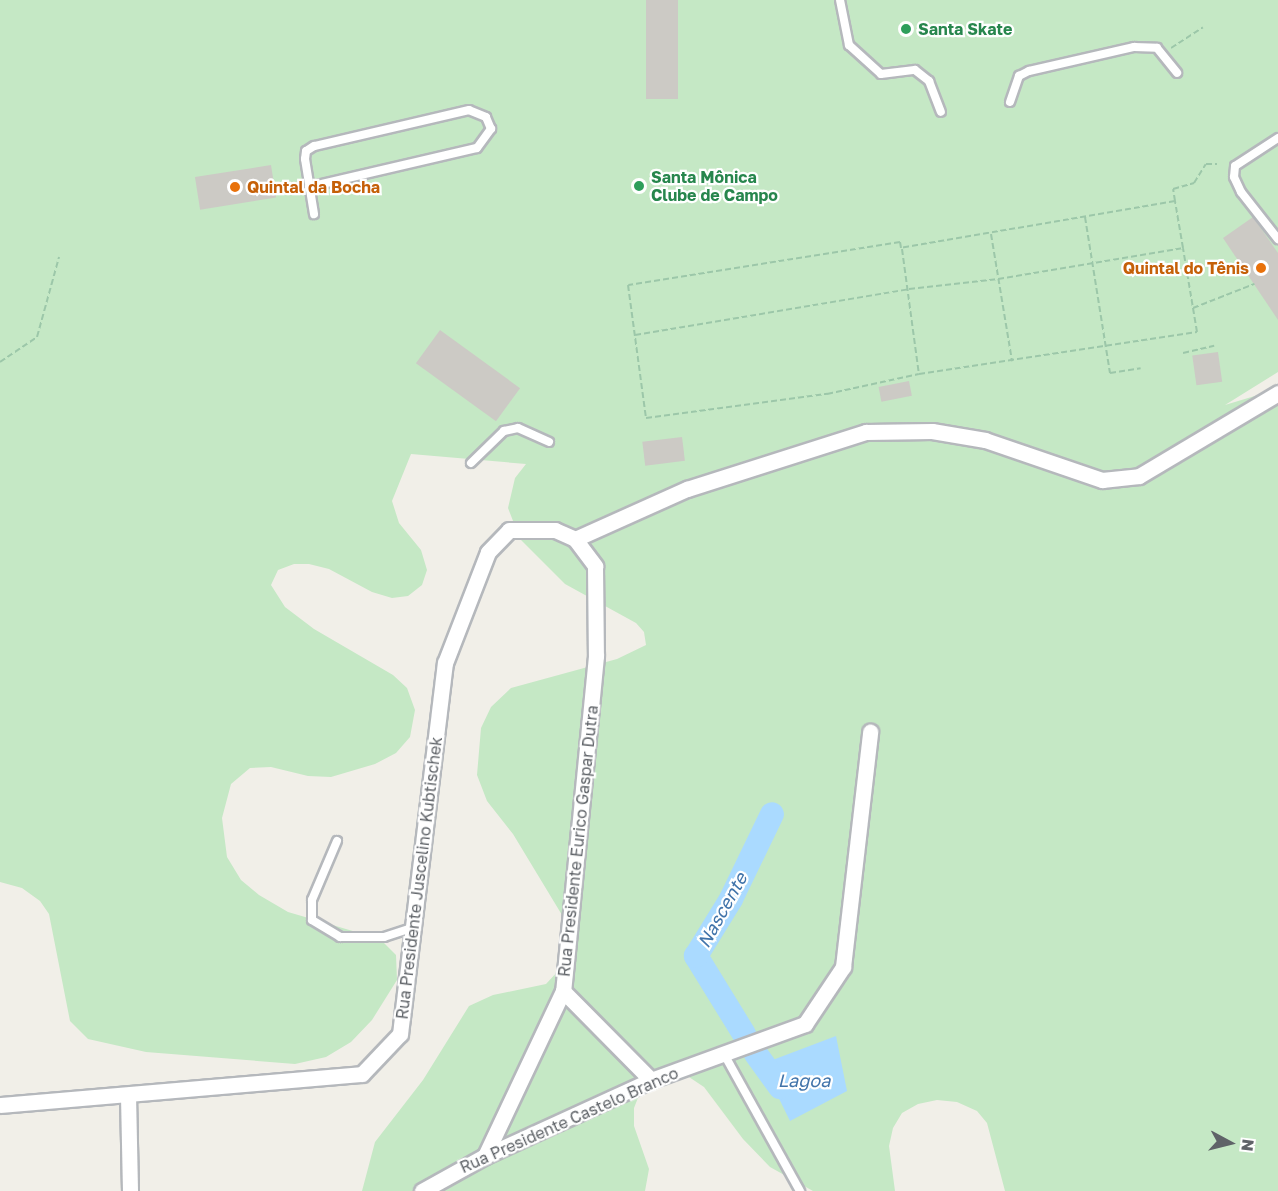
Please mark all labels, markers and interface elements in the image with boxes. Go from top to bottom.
place label: Santa Skate [918,19,1012,39]
marker: Santa Skate [899,22,913,36]
place label: Santa Mônica Clube de Campo [651,167,778,205]
place label: Quintal da Bocha [247,177,380,197]
marker: Santa Mônica Clube de Campo [632,179,646,193]
marker: Quintal da Bocha [228,180,242,194]
place label: Quintal do Tênis [1123,258,1249,278]
marker: Quintal do Tênis [1254,261,1268,275]
street label: Rua Presidente Eurico Gaspar Dutra [554,704,602,978]
street label: Rua Presidente Juscelino Kubtischek [392,736,446,1020]
water label: Nascente [693,869,751,951]
street label: Rua Presidente Castelo Branco [457,1063,681,1177]
water label: Lagoa [778,1069,830,1091]
north arrow [1200,1113,1260,1173]
text: N [1237,1138,1259,1152]

